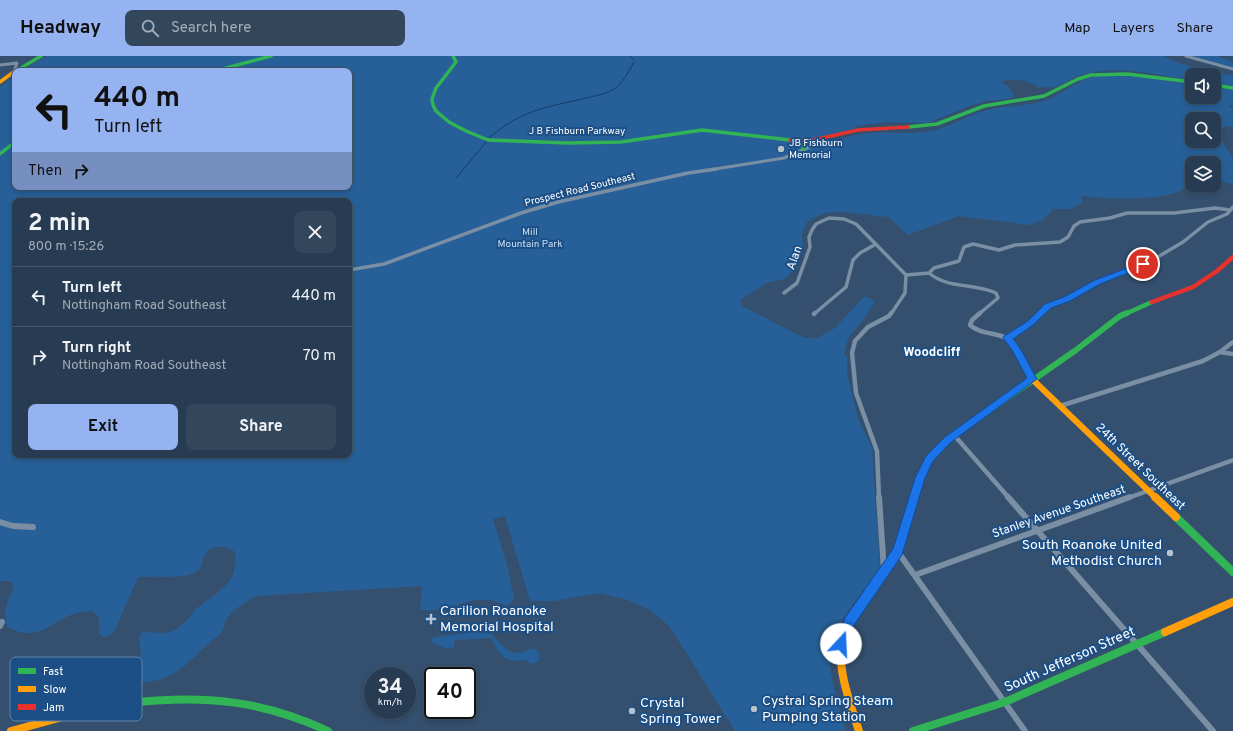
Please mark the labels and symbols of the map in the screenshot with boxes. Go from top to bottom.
street label: J B Fishburn Parkway [529,125,625,138]
place label: JB Fishburn Memorial [789,137,843,162]
marker: JB Fishburn Memorial [776,144,786,154]
street label: Prospect Road Southeast [523,170,637,210]
park label: Mill Mountain Park [498,226,562,251]
street label: Alan [783,244,807,272]
pin [1126,247,1160,281]
district label: Woodcliff [904,345,961,361]
street label: 24th Street Southeast [1092,420,1188,514]
street label: Stanley Avenue Southeast [990,482,1128,542]
place label: South Roanoke United Methodist Church [1022,537,1162,570]
marker: South Roanoke United Methodist Church [1165,548,1175,558]
place label: Carilion Roanoke Memorial Hospital [440,603,554,636]
marker: Carilion Roanoke Memorial Hospital [425,613,437,625]
position arrow [820,623,862,665]
street label: South Jefferson Street [1002,623,1138,697]
legend [10,657,142,721]
text: Fast [43,665,63,679]
speed limit sign: 40 [424,667,476,719]
text: Slow [43,683,66,697]
place label: Cystral Spring Steam Pumping Station [762,693,893,726]
place label: Crystal Spring Tower [640,695,722,728]
text: Jam [43,701,64,715]
marker: Cystral Spring Steam Pumping Station [749,704,759,714]
marker: Crystal Spring Tower [627,706,637,716]

